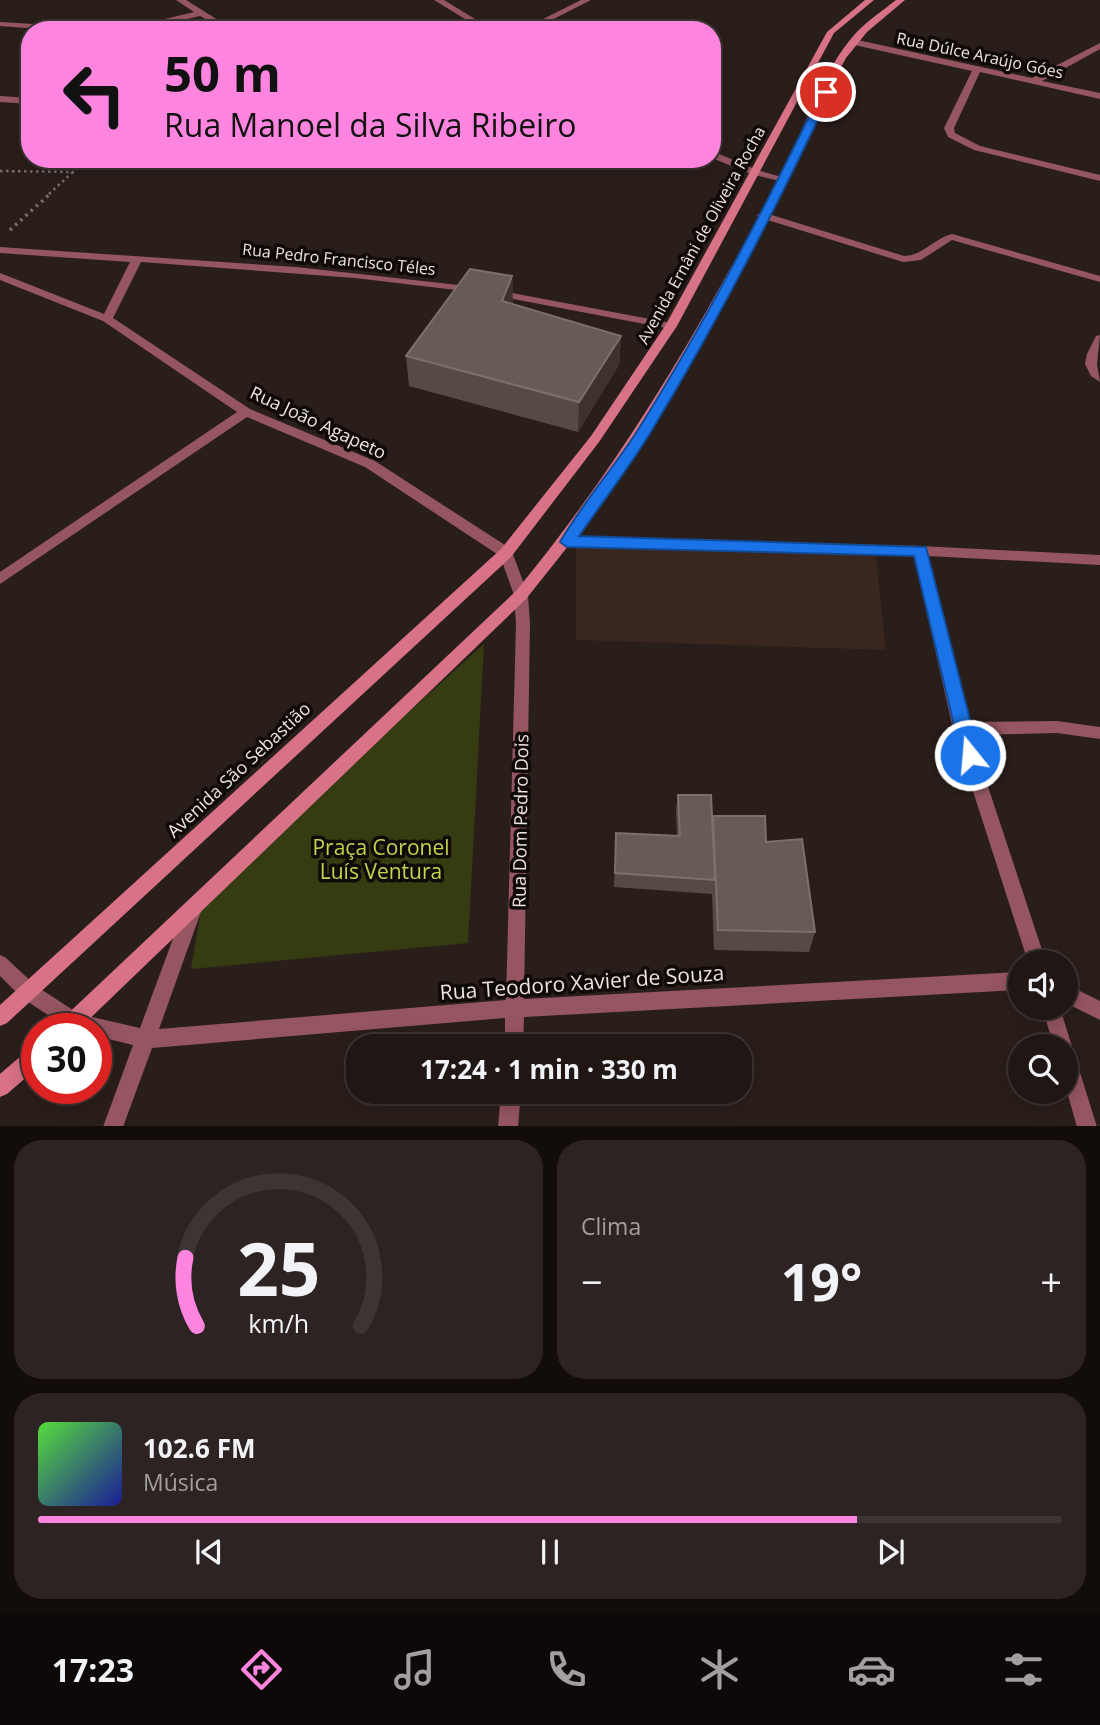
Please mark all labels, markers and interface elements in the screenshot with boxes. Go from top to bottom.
street label: Rua Dúlce Araújo Góes [895,27,1065,83]
text: 50 m [164,40,281,106]
icon: left [49,49,140,140]
pin [796,62,856,122]
icon: arrive [807,73,845,111]
text: Rua Manoel da Silva Ribeiro [164,103,577,146]
street label: Avenida Ernâni de Oliveira Rocha [632,122,770,348]
street label: Rua Pedro Francisco Téles [241,238,437,280]
street label: Rua João Agapeto [247,380,390,464]
street label: Avenida São Sebastião [161,696,315,842]
position arrow [933,718,1007,792]
street label: Rua Dom Pedro Dois [506,734,534,908]
park label: Praça Coronel Luís Ventura [312,833,450,885]
map controls [1008,950,1078,1104]
button: sound [1008,950,1078,1020]
street label: Rua Teodoro Xavier de Souza [439,958,725,1006]
speed limit sign: 30 [21,1013,112,1104]
button: search [1008,1034,1078,1104]
text: 17:24 · 1 min · 330 m [420,1051,678,1087]
text: Clima [581,1210,641,1242]
text: 25 [237,1218,320,1317]
text: 19° [781,1245,862,1316]
text: − [581,1255,603,1307]
text: + [1040,1255,1062,1307]
text: km/h [248,1305,309,1339]
text: 102.6 FM [143,1430,255,1466]
text: Música [143,1466,218,1498]
icon: previous [190,1533,228,1571]
icon: pause [531,1533,569,1571]
icon: next [872,1533,910,1571]
icon: directions [237,1645,286,1694]
icon: music [390,1645,439,1694]
icon: phone [542,1645,591,1694]
icon: climate [695,1645,744,1694]
icon: car [847,1645,896,1694]
icon: filters [999,1645,1048,1694]
text: 17:23 [52,1648,134,1691]

